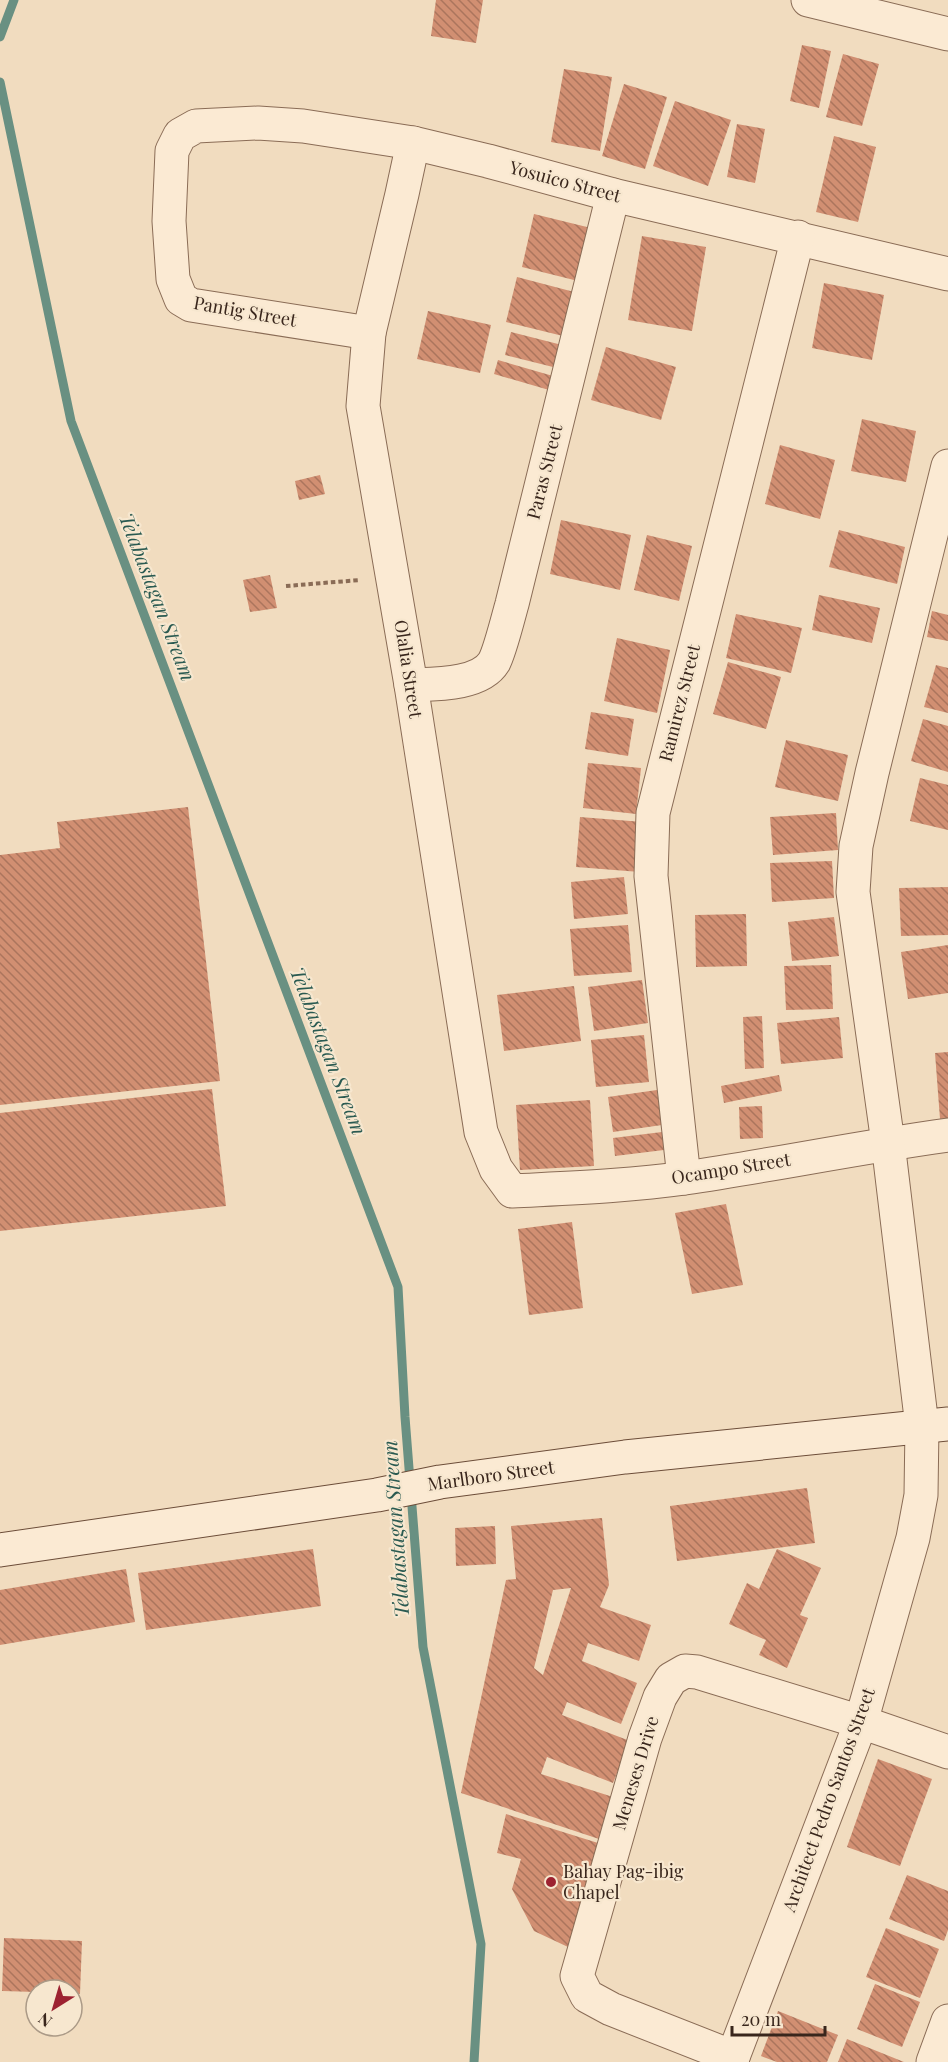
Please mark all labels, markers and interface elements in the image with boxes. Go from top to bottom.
street label: Yosuico Street [506,154,624,208]
street label: Pantig Street [192,290,299,332]
street label: Paras Street [521,421,568,522]
water label: Telabastagan Stream [114,509,203,684]
street label: Olalia Street [389,618,429,720]
street label: Ramirez Street [653,641,705,764]
water label: Telabastagan Stream [285,963,374,1138]
street label: Ocampo Street [670,1147,793,1189]
water label: Telabastagan Stream [375,1439,414,1619]
street label: Marlboro Street [426,1454,556,1496]
street label: Architect Pedro Santos Street [776,1684,880,1916]
street label: Meneses Drive [606,1713,664,1833]
place label: Bahay Pag-ibig Chapel [563,1859,684,1904]
marker: Bahay Pag-ibig Chapel [544,1875,558,1889]
north arrow [24,1978,84,2038]
scale bar [732,1999,825,2037]
text: 20 m [741,2007,781,2031]
text: N [33,2008,56,2032]

